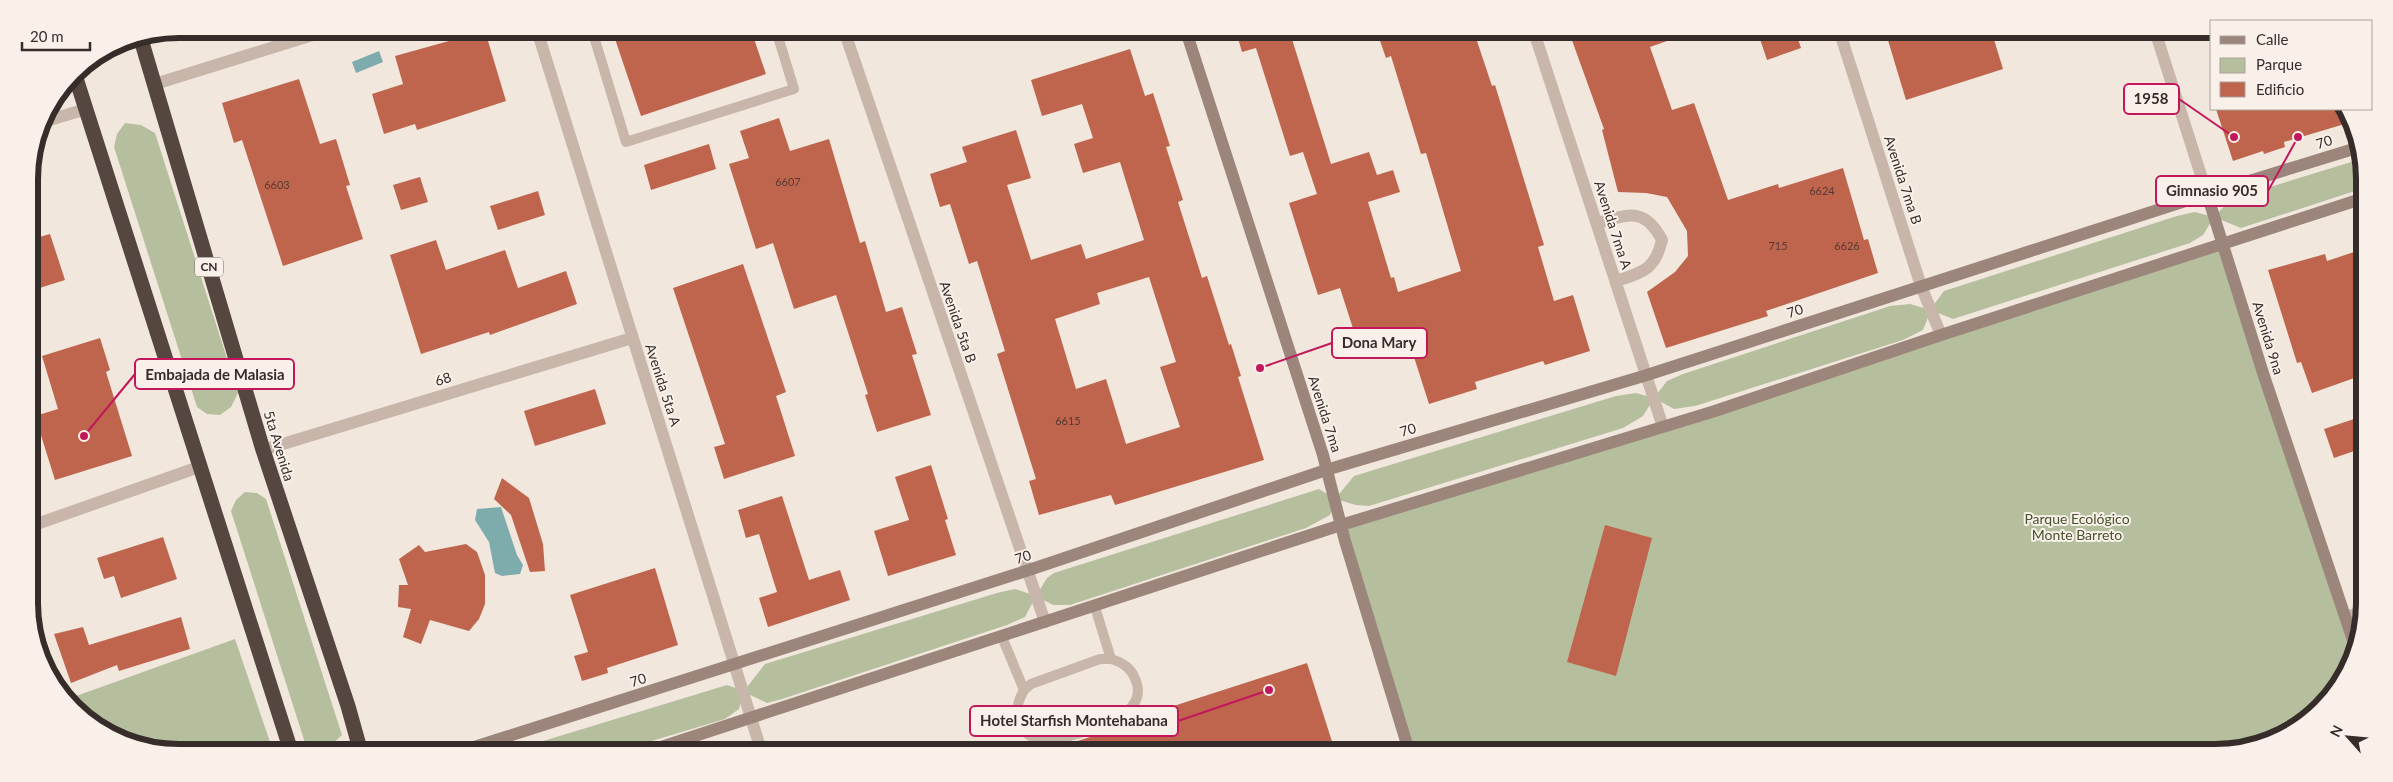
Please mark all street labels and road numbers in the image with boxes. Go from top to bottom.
street label: 70 [2314,131,2334,152]
street label: Avenida 7ma B [1881,133,1926,226]
street label: Avenida 7ma A [1591,178,1636,272]
road number: CN [195,258,223,276]
street label: Avenida 5ta B [936,279,980,365]
street label: Avenida 9na [2249,299,2288,377]
street label: 70 [1784,300,1805,321]
street label: Avenida 5ta A [642,342,685,429]
street label: 68 [433,368,453,389]
street label: Avenida 7ma [1305,373,1346,454]
street label: 5ta Avenida [261,409,298,483]
street label: 70 [1398,419,1418,440]
street label: 70 [1012,546,1033,567]
street label: 70 [628,669,648,690]

